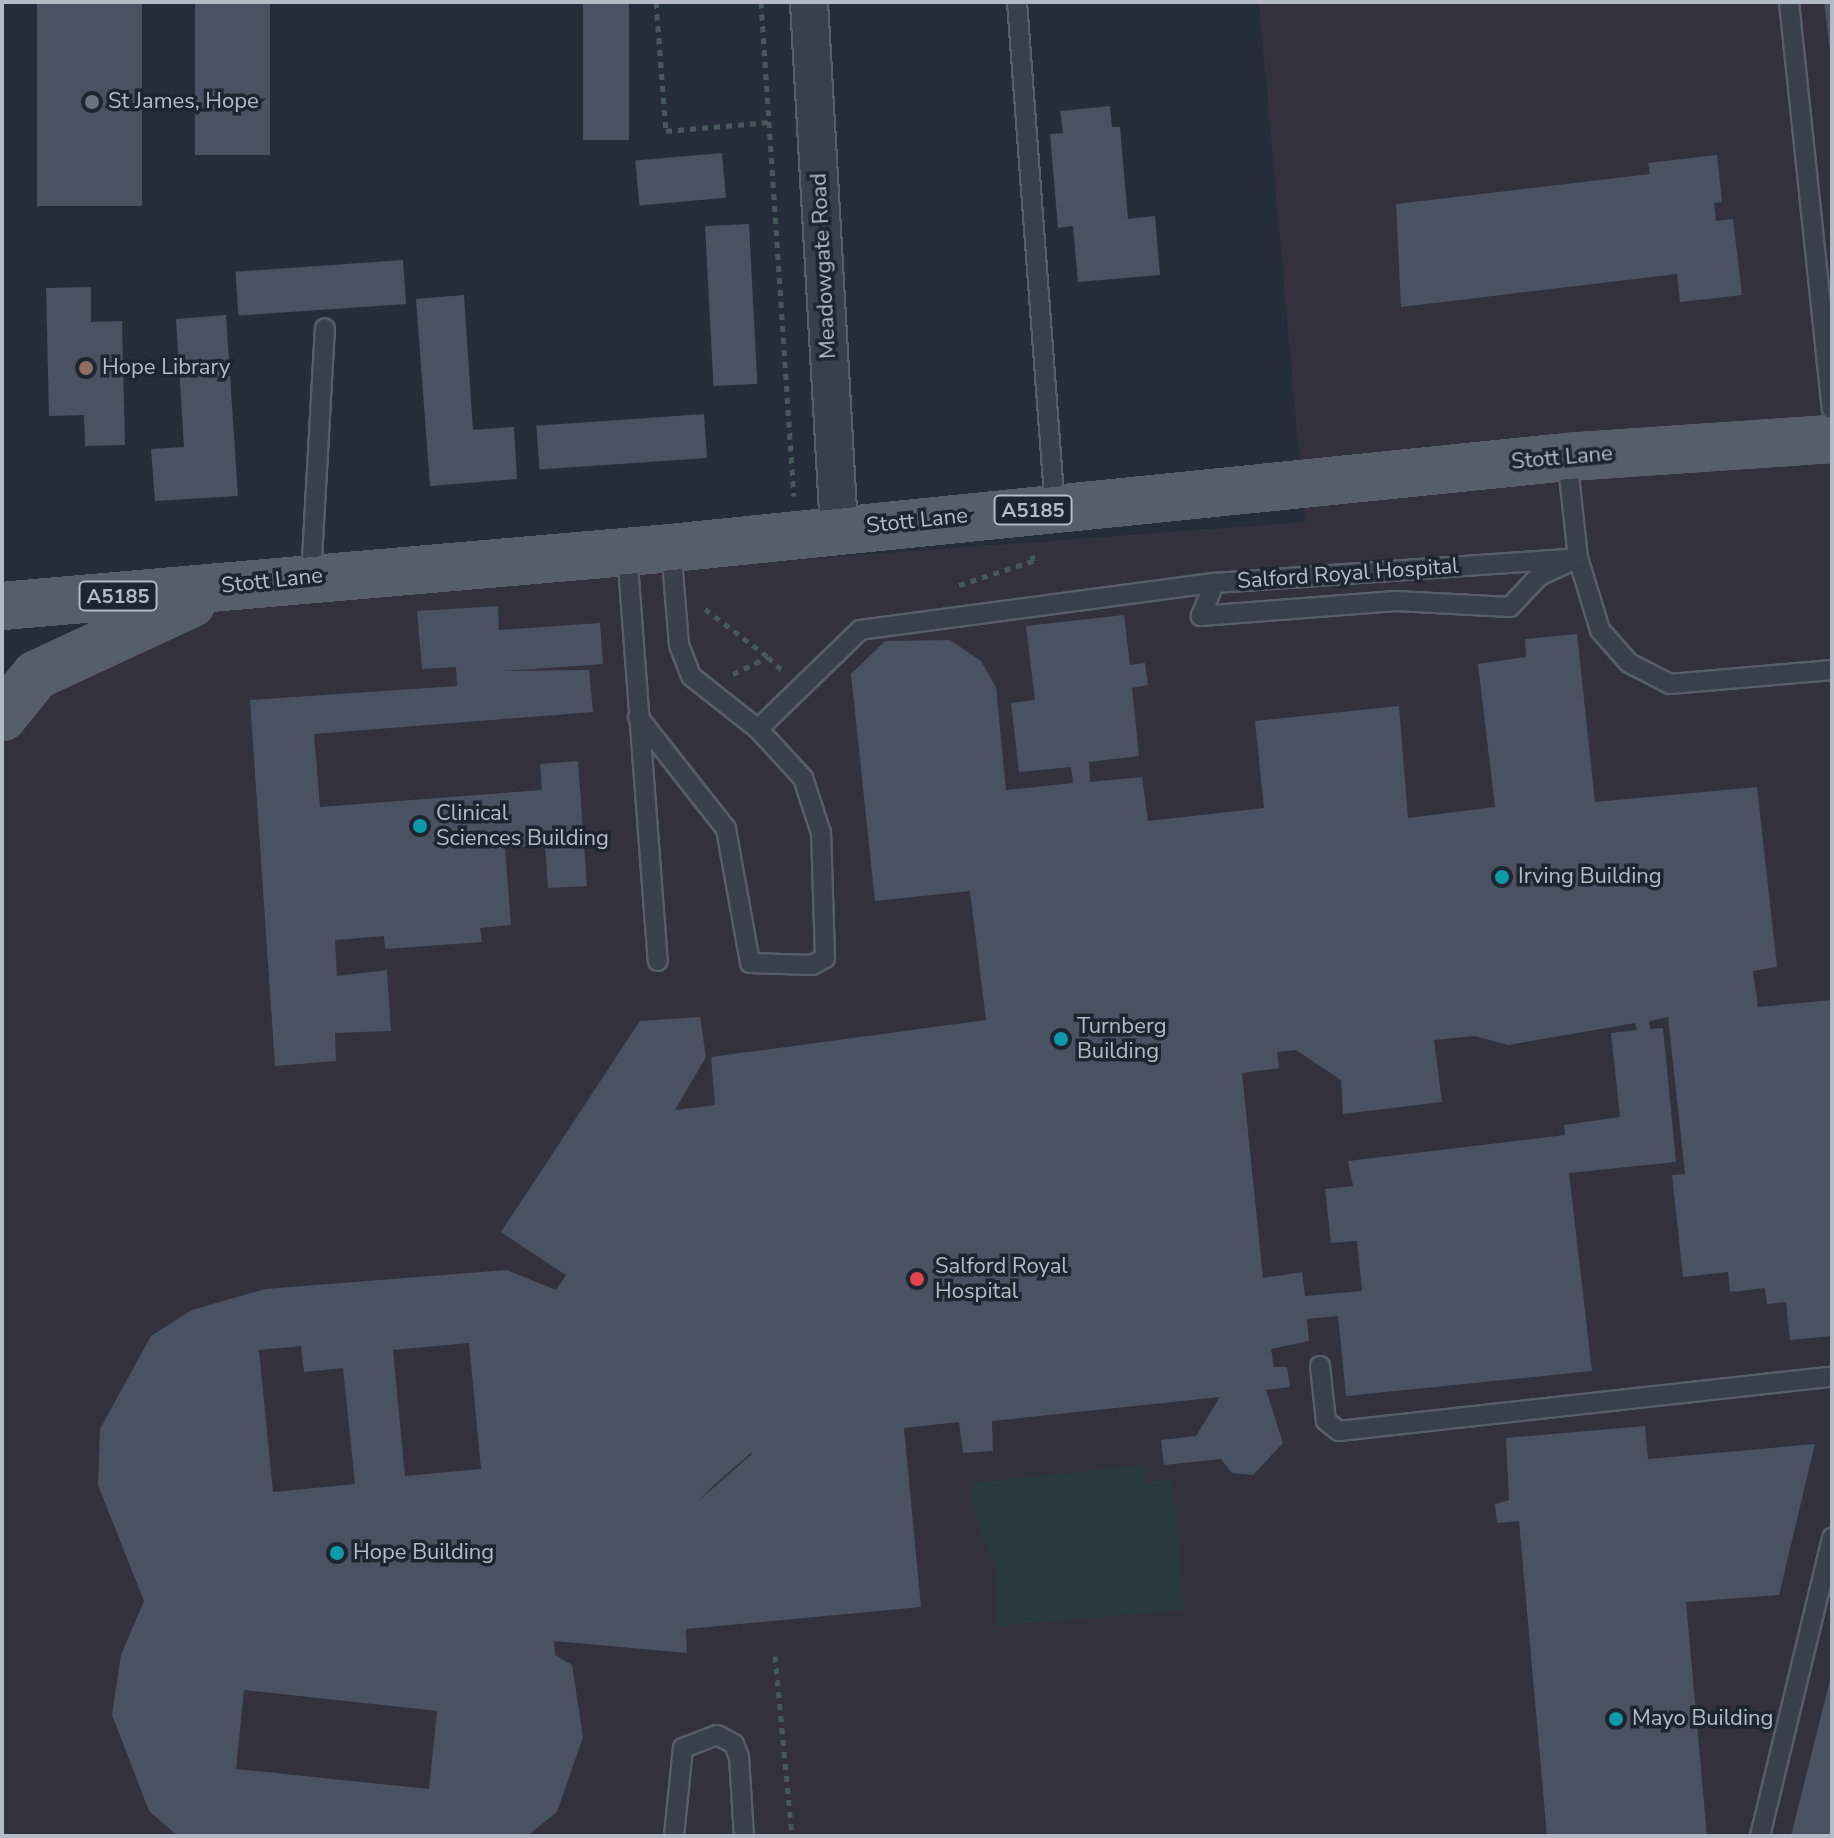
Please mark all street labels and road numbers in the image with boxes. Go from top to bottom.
street label: Meadowgate Road [806,172,842,360]
street label: Stott Lane [1510,440,1614,476]
road number: A5185 [993,494,1073,526]
street label: Stott Lane [865,503,969,539]
street label: Salford Royal Hospital [1236,553,1460,595]
street label: Stott Lane [220,563,324,599]
road number: A5185 [78,580,158,612]

